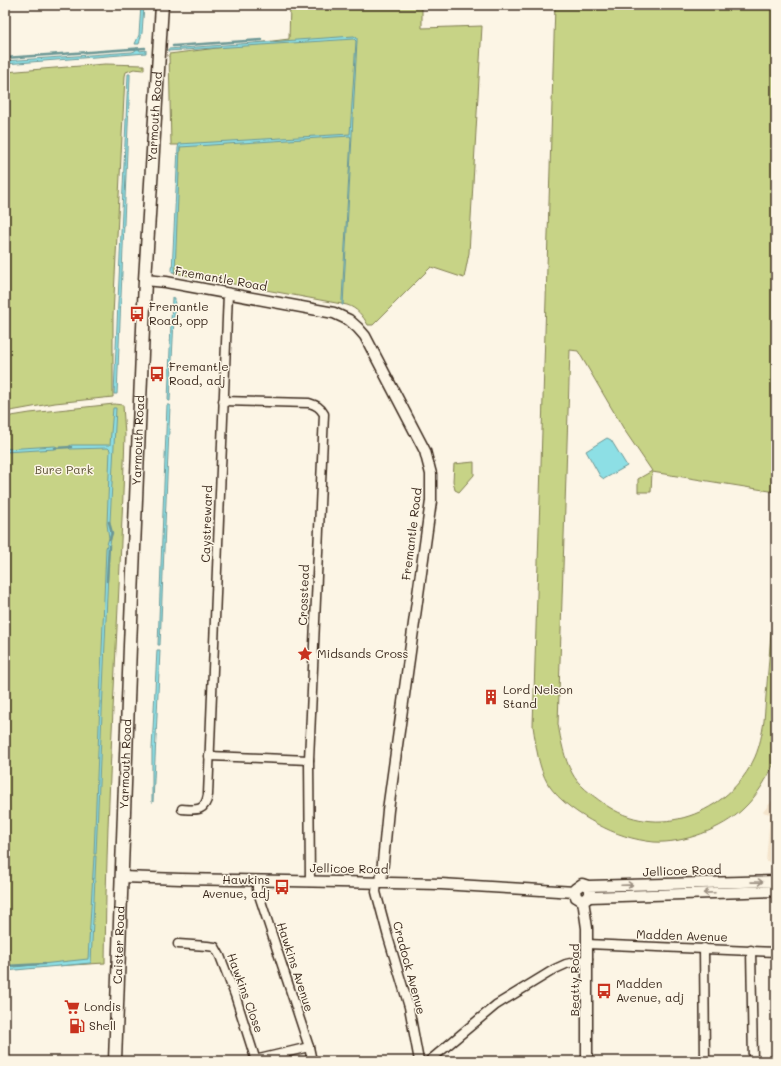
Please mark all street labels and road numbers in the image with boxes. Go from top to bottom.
street label: Yarmouth Road [143,71,165,162]
street label: Fremantle Road [174,262,269,294]
street label: Yarmouth Road [128,394,147,486]
street label: Caystreward [197,485,215,563]
street label: Fremantle Road [397,486,425,581]
street label: Crosstead [294,564,312,626]
street label: Yarmouth Road [115,718,134,810]
street label: Jellicoe Road [309,859,389,877]
street label: Jellicoe Road [642,861,722,879]
street label: Caister Road [109,905,128,984]
street label: Hawkins Avenue [274,920,318,1013]
street label: Cradock Avenue [390,920,430,1016]
street label: Madden Avenue [636,925,728,945]
street label: Beatty Road [566,943,582,1016]
street label: Hawkins Close [224,951,268,1035]

